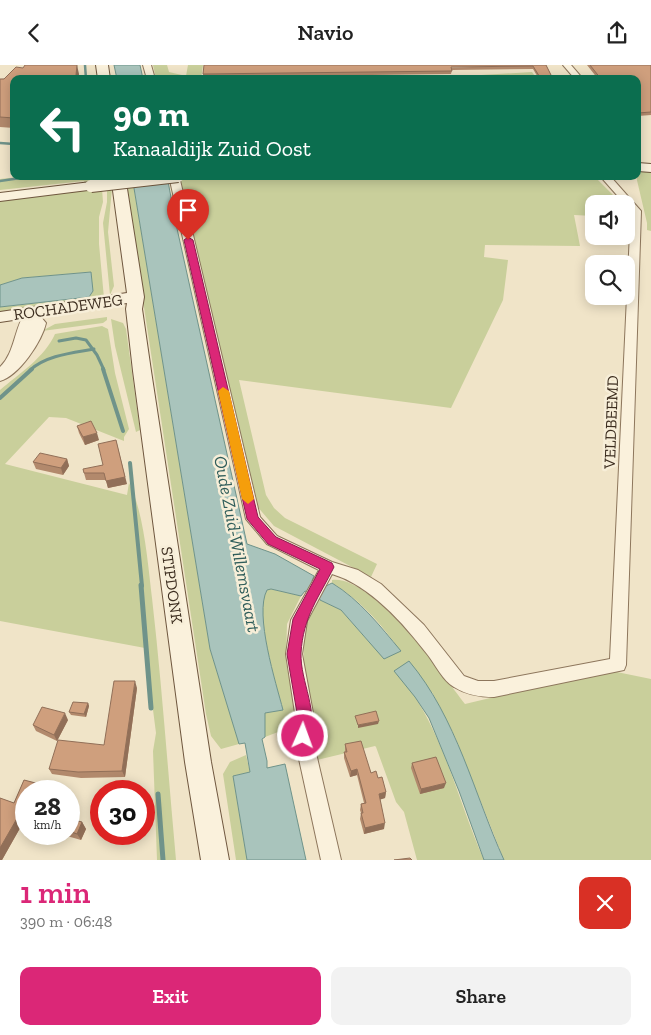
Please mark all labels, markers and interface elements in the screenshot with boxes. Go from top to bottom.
icon: back [20,19,48,47]
text: Navio [298,19,353,46]
icon: share [603,19,631,47]
text: 90 m [113,93,189,135]
icon: left [30,95,95,160]
text: Kanaaldijk Zuid Oost [113,135,311,162]
pin [167,189,209,240]
map controls [585,195,635,305]
button: sound [585,195,635,245]
icon: arrive [174,196,202,224]
button: search [585,255,635,305]
street label: ROCHADEWEG [12,290,124,324]
street label: VELDBEEMD [600,375,622,470]
water label: Oude Zuid-Willemsvaart [209,454,265,634]
street label: STIPDONK [157,545,187,625]
position arrow [276,709,328,761]
speed limit sign: 30 [90,780,155,845]
text: 28 [34,791,61,821]
text: km/h [34,818,61,832]
text: 1 min [20,875,90,911]
button: close [579,877,631,929]
text: 390 m · 06:48 [20,912,112,931]
button: Exit [20,967,321,1025]
button: Share [331,967,631,1025]

